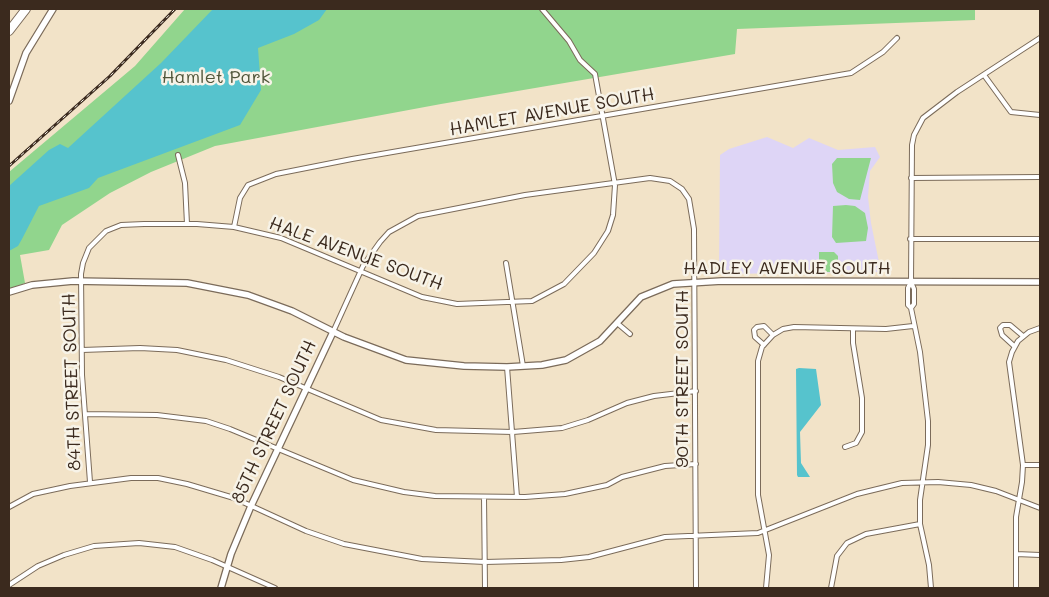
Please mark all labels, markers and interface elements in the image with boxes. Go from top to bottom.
park label: Hamlet Park [162,66,270,88]
street label: HAMLET AVENUE SOUTH [448,83,656,141]
street label: HALE AVENUE SOUTH [266,213,446,295]
street label: HADLEY AVENUE SOUTH [683,257,891,279]
street label: 90TH STREET SOUTH [671,290,693,468]
street label: 84TH STREET SOUTH [58,293,86,471]
street label: 85TH STREET SOUTH [227,337,321,507]

